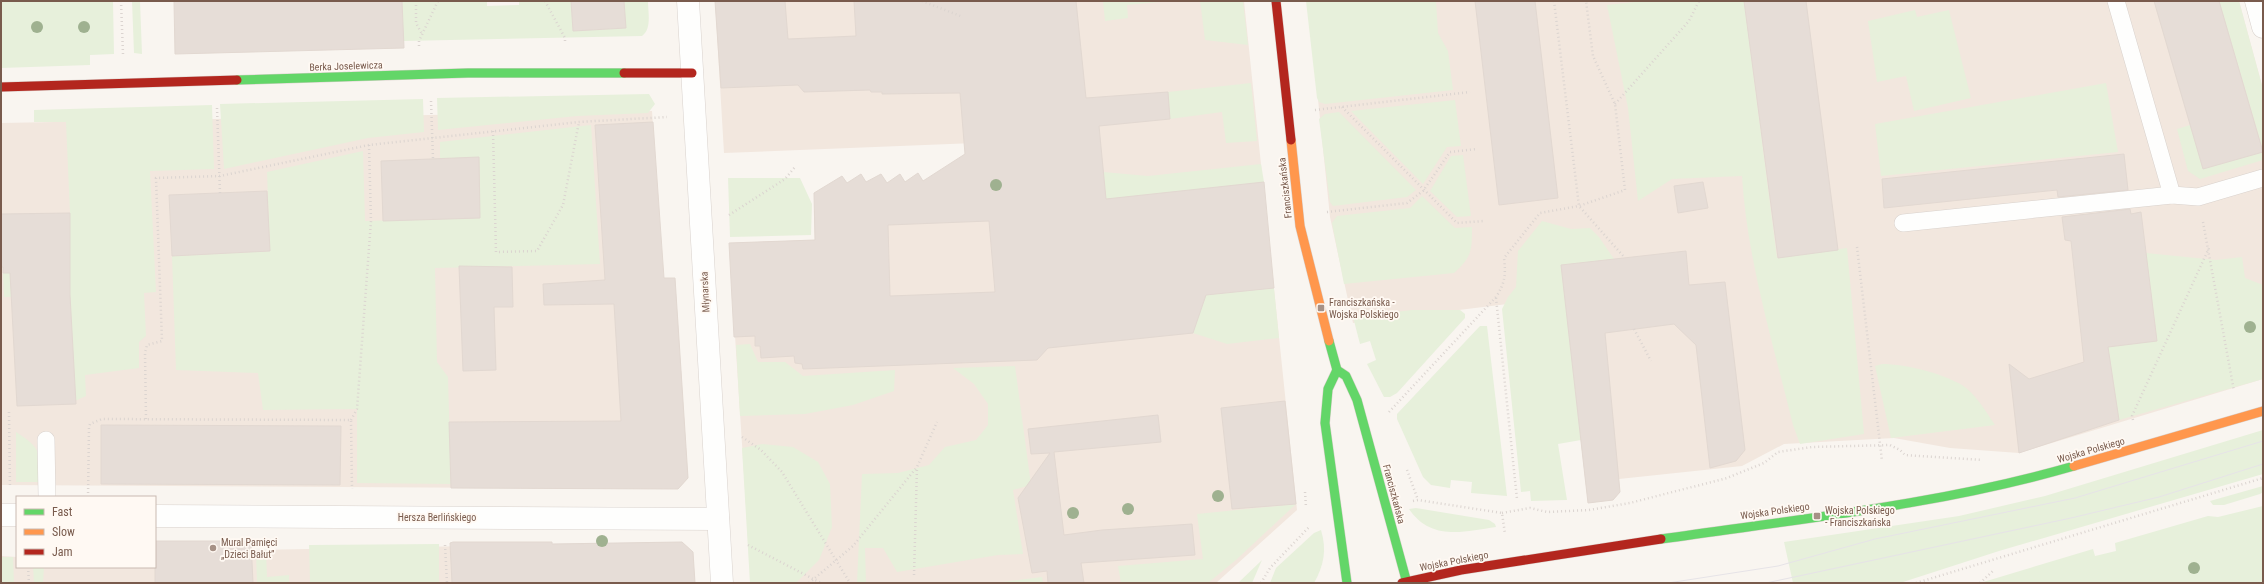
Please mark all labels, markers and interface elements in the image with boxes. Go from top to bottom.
street label: Berka Joselewicza [309,59,383,73]
street label: Franciszkańska [1276,157,1294,219]
street label: Młynarska [698,271,712,313]
place label: Franciszkańska - Wojska Polskiego [1329,297,1399,320]
marker: Franciszkańska - Wojska Polskiego [1316,303,1326,313]
street label: Wojska Polskiego [2056,435,2126,465]
street label: Franciszkańska [1381,463,1407,525]
legend [16,496,156,568]
street label: Wojska Polskiego [1740,501,1810,521]
text: Fast [52,505,73,519]
place label: Wojska Polskiego - Franciszkańska [1825,505,1895,528]
marker: Wojska Polskiego - Franciszkańska [1812,511,1822,521]
street label: Hersza Berlińskiego [398,512,476,523]
text: Slow [52,525,75,539]
place label: Mural Pamięci „Dzieci Bałut” [221,537,277,560]
marker: Mural Pamięci „Dzieci Bałut” [208,543,218,553]
text: Jam [52,545,73,559]
street label: Wojska Polskiego [1419,549,1489,573]

